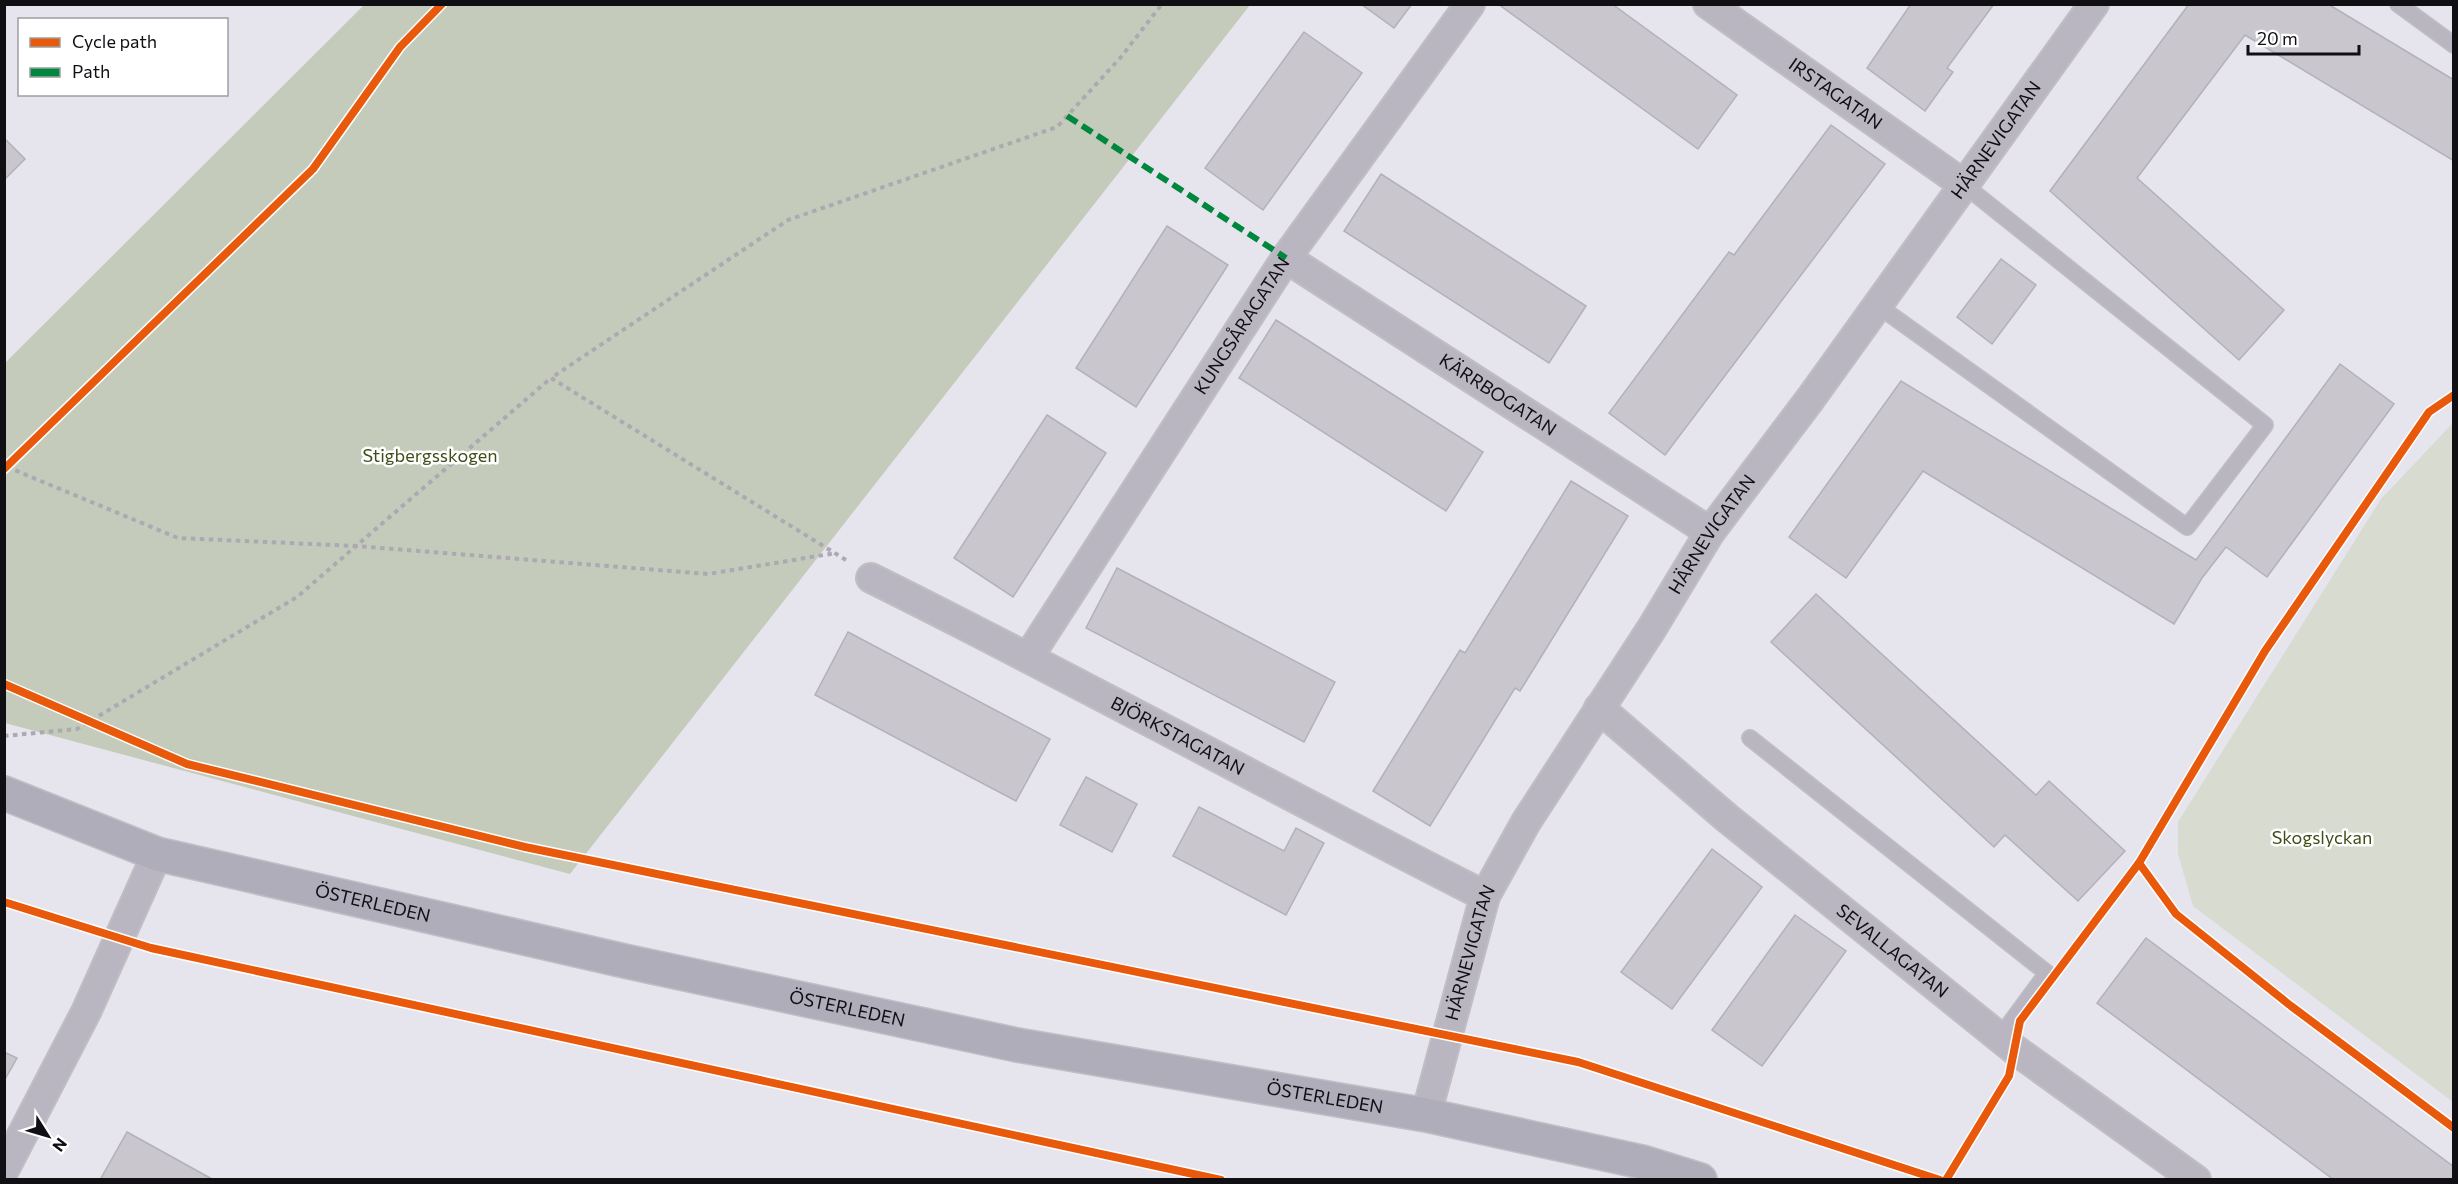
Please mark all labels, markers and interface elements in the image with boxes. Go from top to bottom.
legend [18,18,228,96]
scale bar [2248,18,2359,56]
text: 20 m [2257,27,2298,49]
text: Cycle path [72,30,157,52]
street label: IRSTAGATAN [1785,53,1887,134]
text: Path [72,60,110,82]
street label: HÄRNEVIGATAN [1946,77,2045,203]
street label: KUNGSÅRAGATAN [1189,253,1294,398]
street label: KÄRRBOGATAN [1436,348,1561,440]
park label: Stigbergsskogen [362,444,498,466]
street label: HÄRNEVIGATAN [1663,470,1759,598]
street label: BJÖRKSTAGATAN [1108,691,1249,779]
park label: Skogslyckan [2272,826,2372,848]
street label: ÖSTERLEDEN [313,879,433,926]
street label: HÄRNEVIGATAN [1440,881,1499,1023]
street label: SEVALLAGATAN [1833,899,1953,1002]
street label: ÖSTERLEDEN [787,985,907,1031]
street label: ÖSTERLEDEN [1265,1076,1385,1117]
north arrow [18,1106,78,1166]
text: N [49,1135,72,1156]

